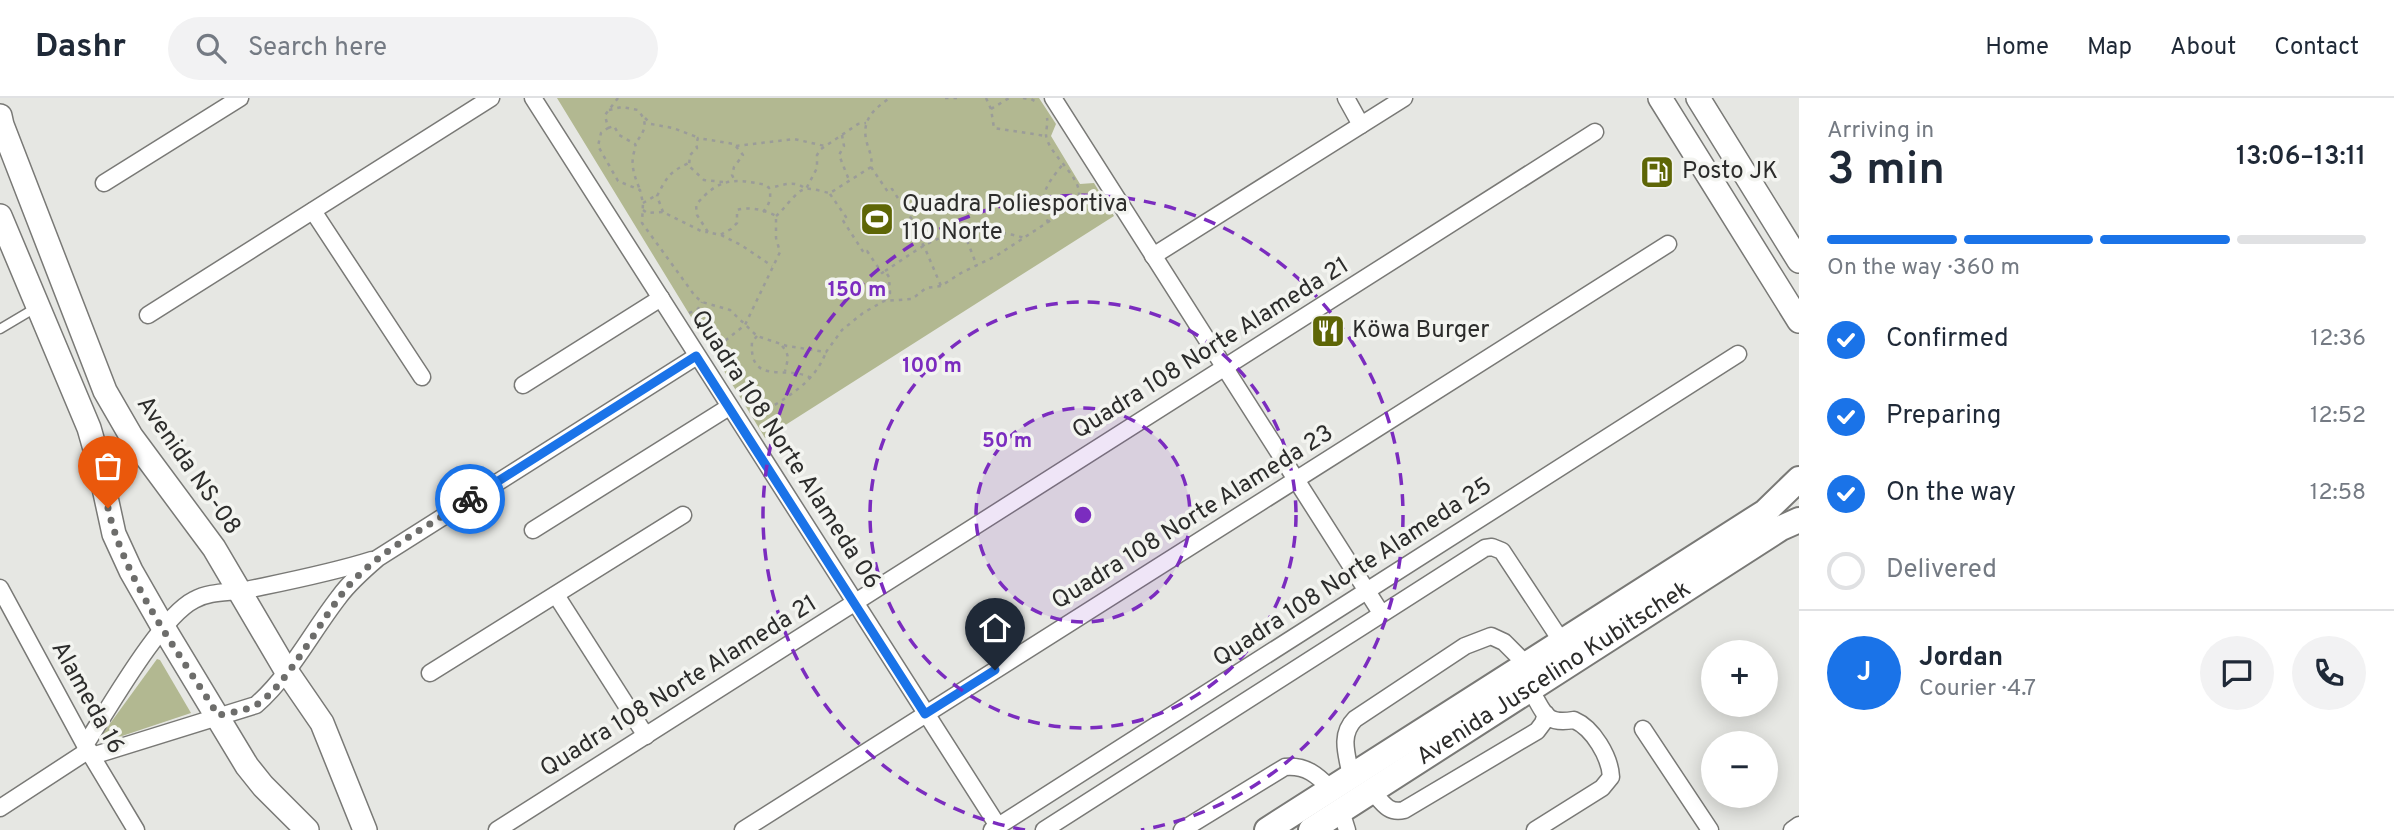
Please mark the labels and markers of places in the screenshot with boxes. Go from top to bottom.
fuel station icon: Posto JK [1638,153,1676,191]
place label: Posto JK [1682,157,1778,187]
place label: Quadra Poliesportiva 110 Norte [902,190,1128,248]
sports icon: Quadra Poliesportiva 110 Norte [858,200,896,238]
restaurant icon: Köwa Burger [1309,312,1347,350]
place label: Köwa Burger [1352,316,1490,346]
pin [78,436,138,508]
centre of rings [1071,503,1095,527]
pin [965,598,1025,670]

